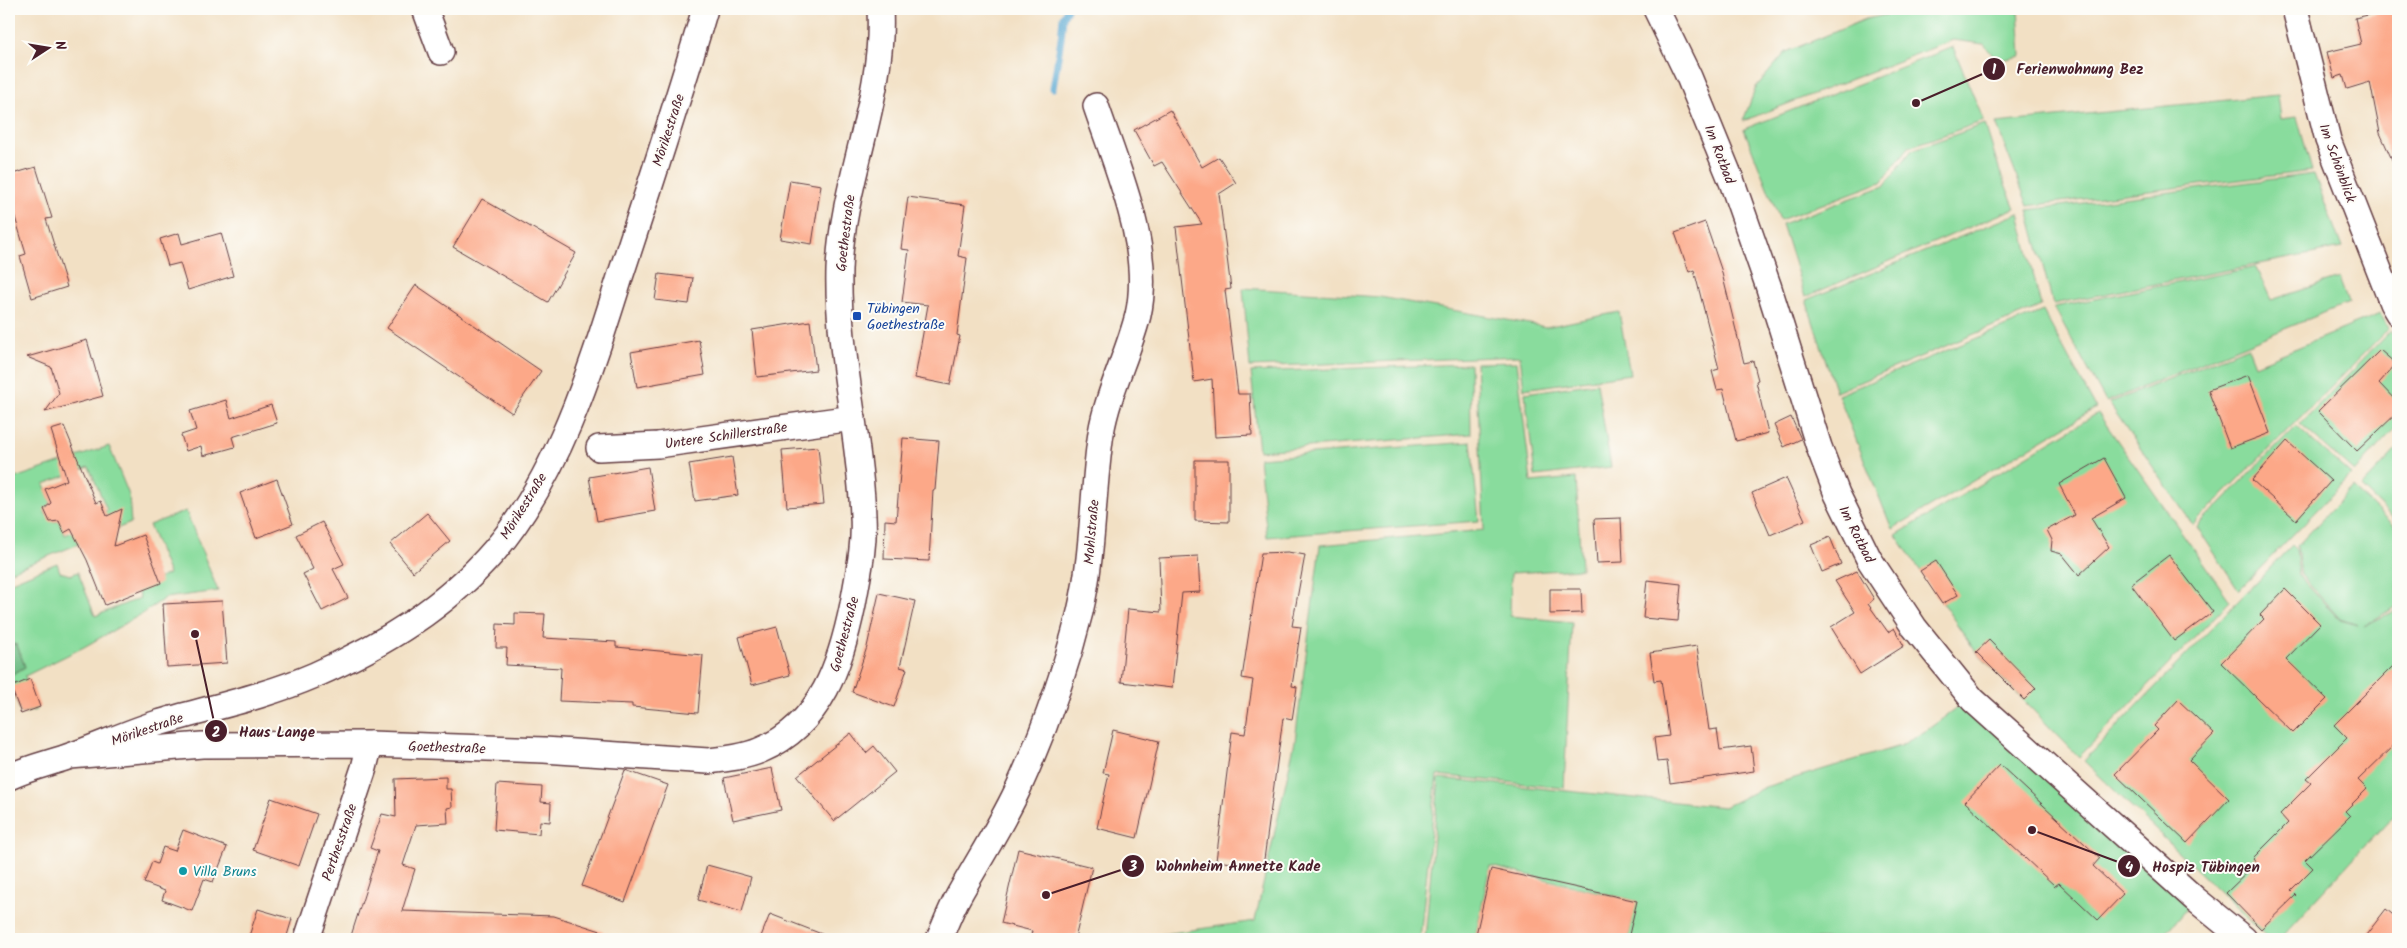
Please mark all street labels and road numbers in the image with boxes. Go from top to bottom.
street label: Mörikestraße [647,90,691,170]
street label: Im Schönblick [2313,121,2362,206]
street label: Im Rotbad [1698,122,1741,188]
street label: Goethestraße [830,193,862,273]
street label: Untere Schillerstraße [663,416,789,455]
street label: Mörikestraße [495,468,553,544]
street label: Mohlstraße [1078,498,1106,566]
street label: Im Rotbad [1832,502,1880,568]
street label: Goethestraße [824,593,866,675]
street label: Mörikestraße [108,707,187,753]
street label: Goethestraße [408,736,487,760]
street label: Perthesstraße [316,800,364,884]

